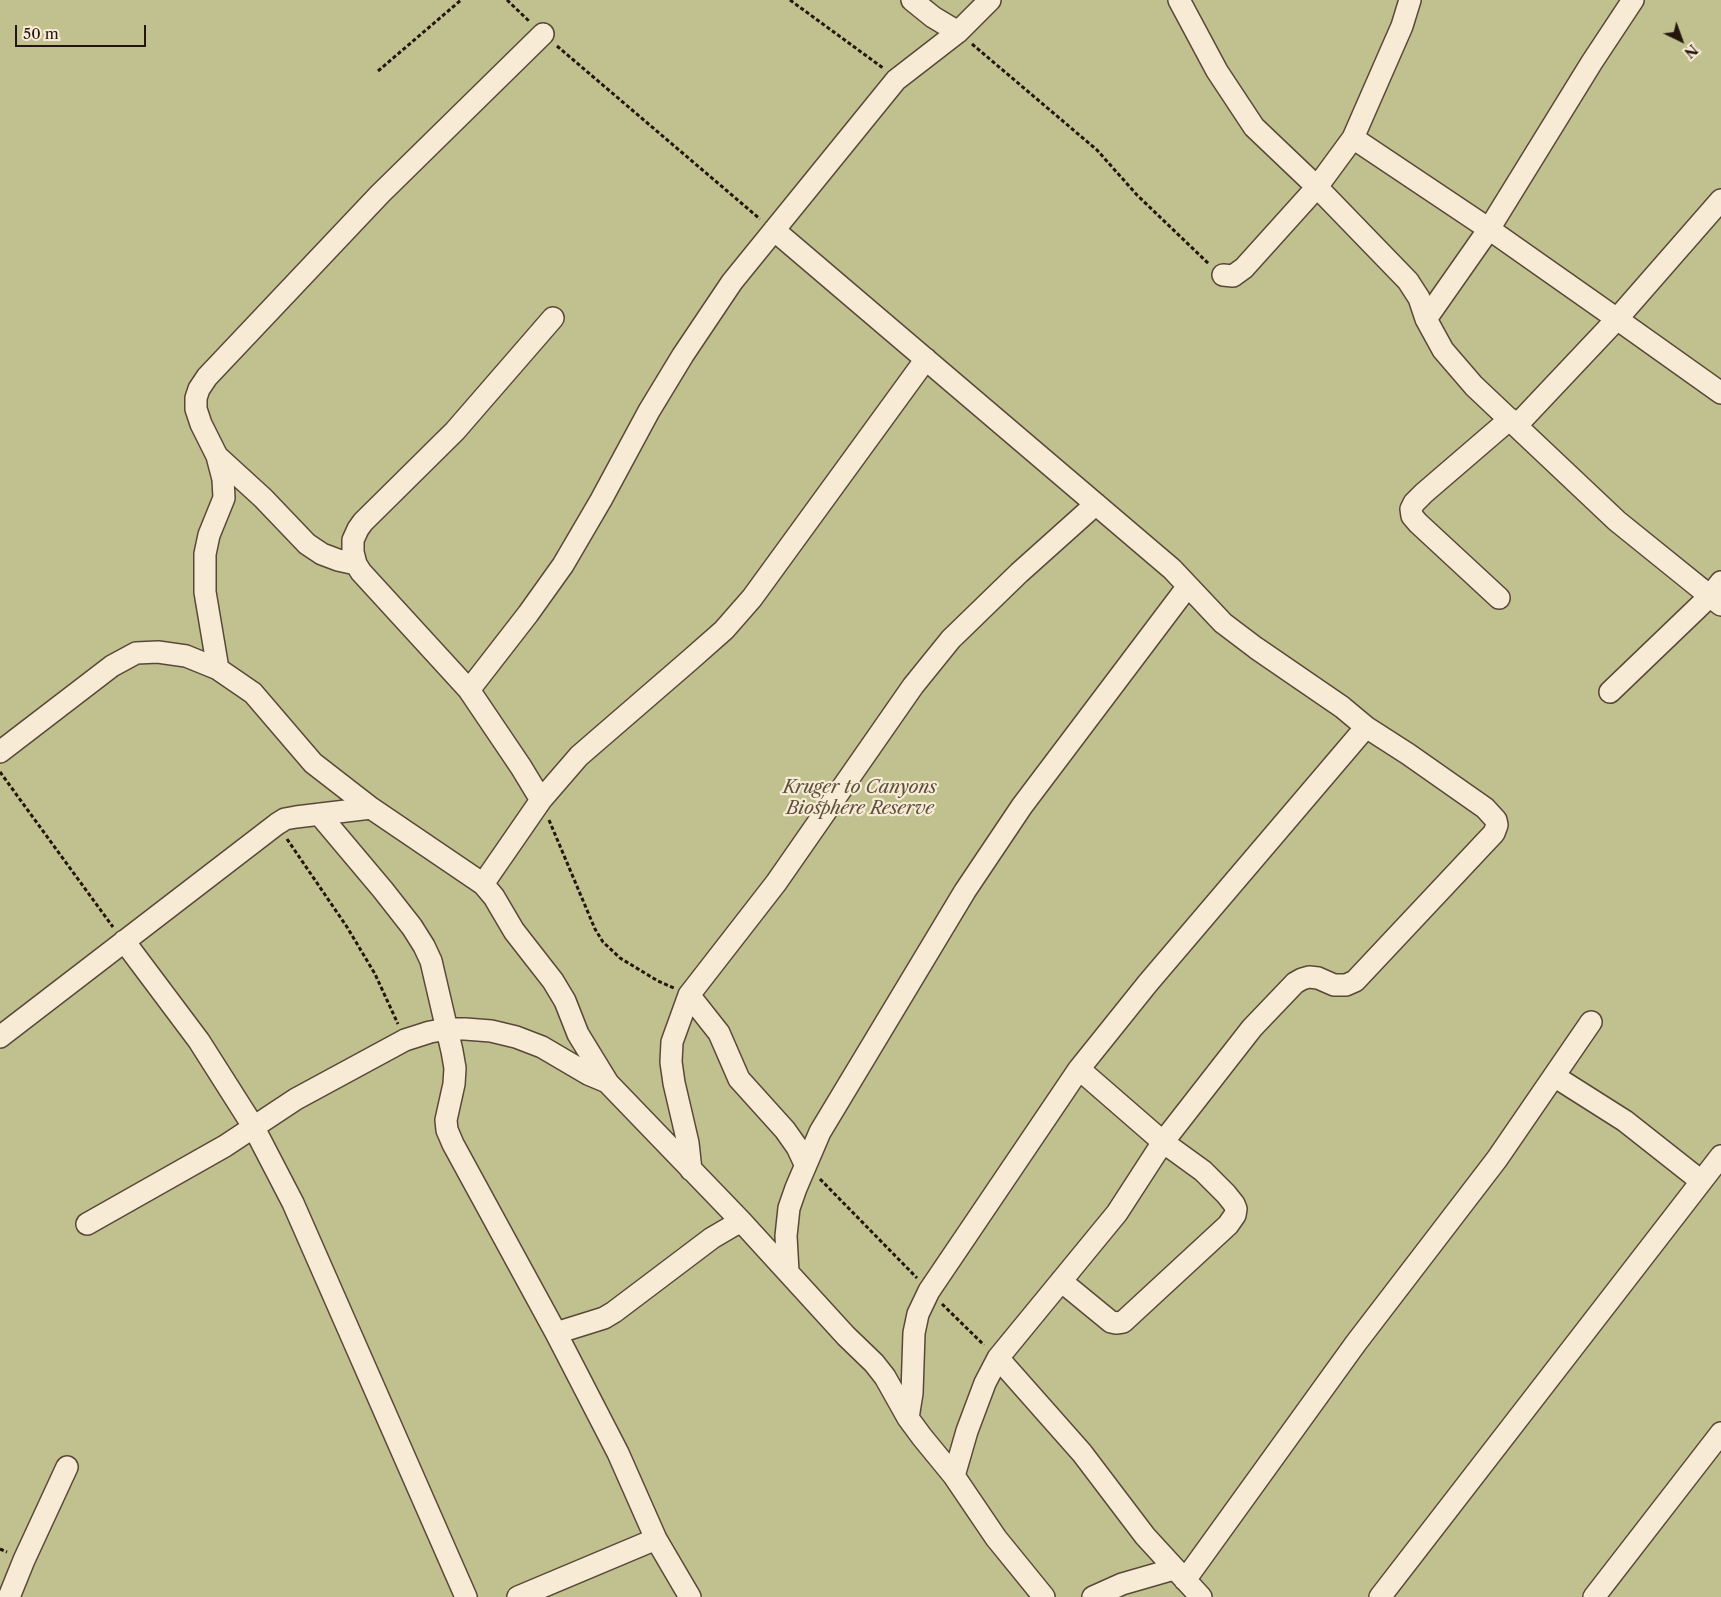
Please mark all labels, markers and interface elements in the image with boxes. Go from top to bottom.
scale bar [18,15,149,47]
north arrow [1656,15,1706,65]
text: 50 m [23,24,59,43]
text: N [1680,40,1702,62]
park label: Kruger to Canyons Biosphere Reserve [783,777,937,820]

